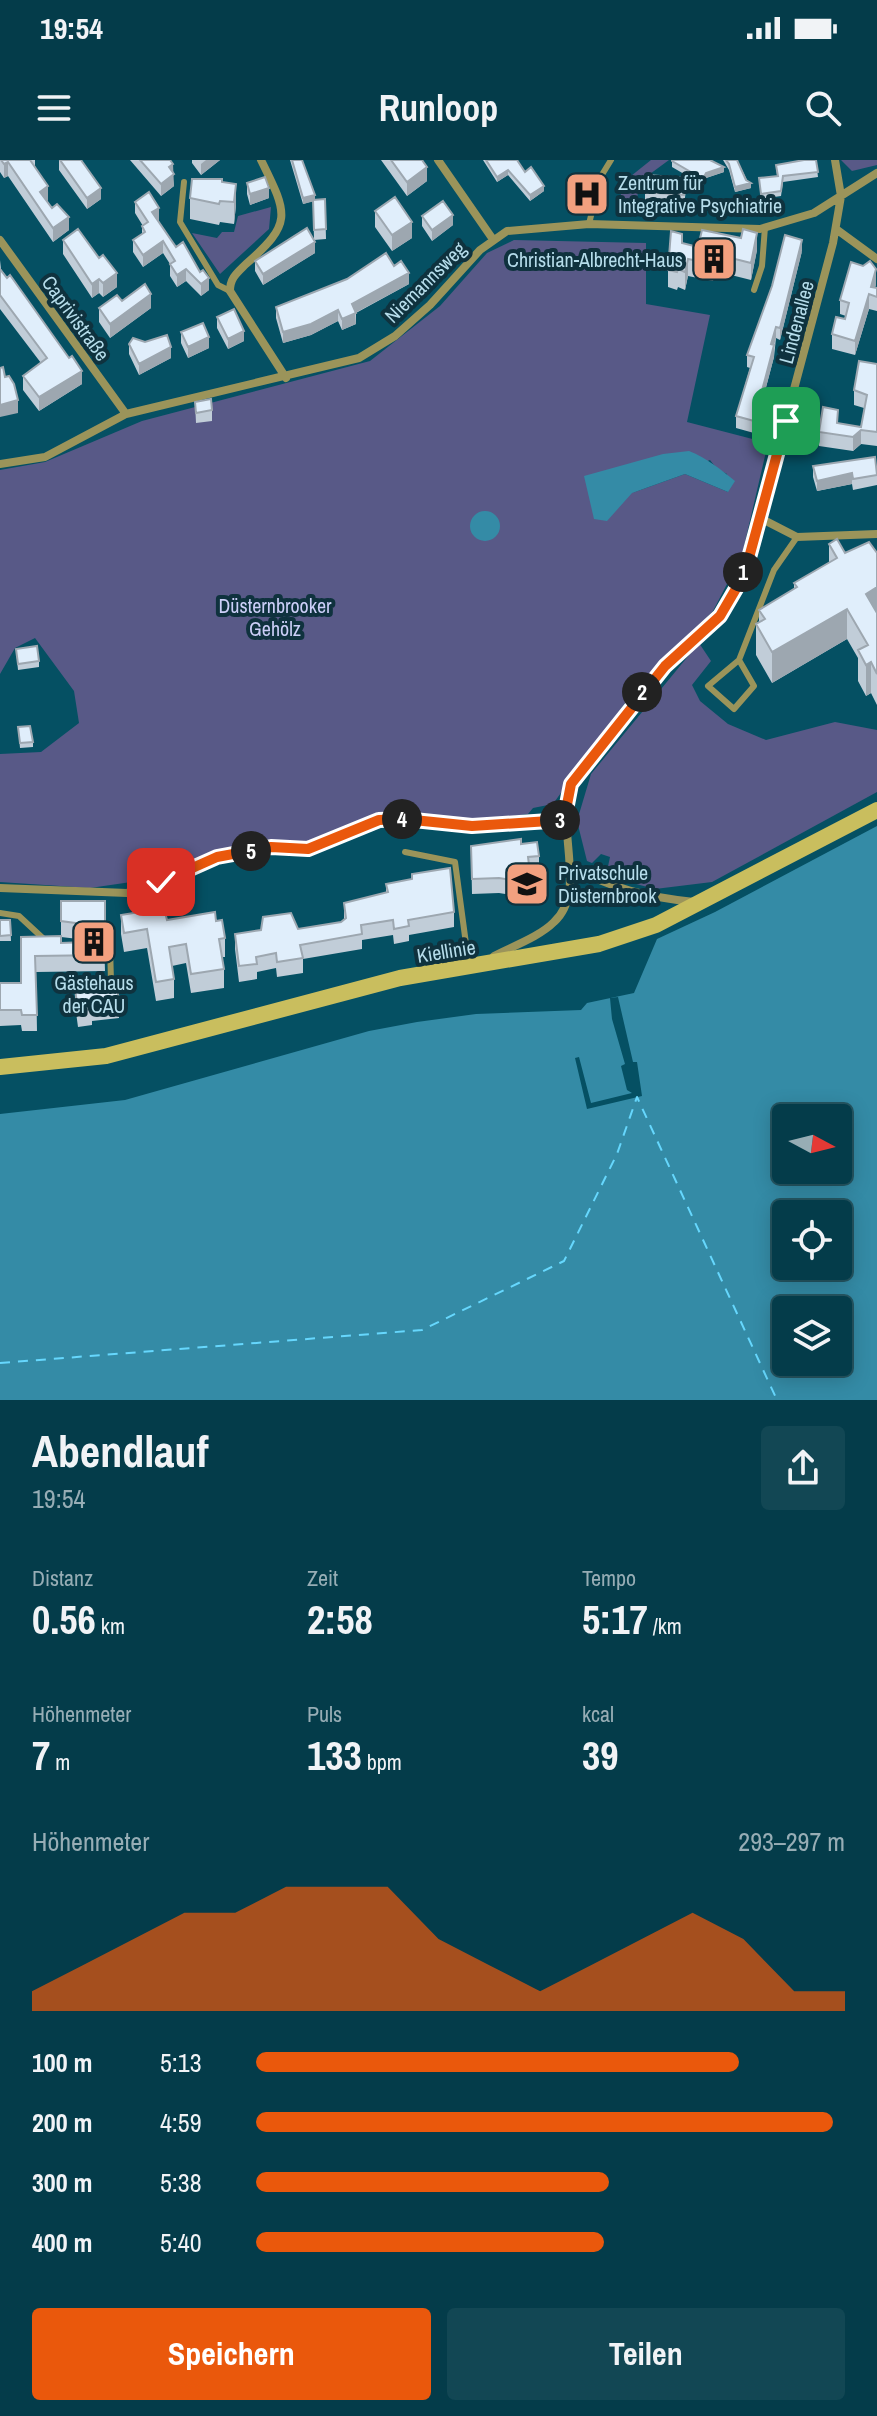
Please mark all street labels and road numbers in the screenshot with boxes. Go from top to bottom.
street label: Niemannsweg [378,235,472,329]
street label: Caprivistraße [36,270,116,366]
street label: Lindenallee [772,278,820,366]
street label: Kiellinie [415,933,477,969]

